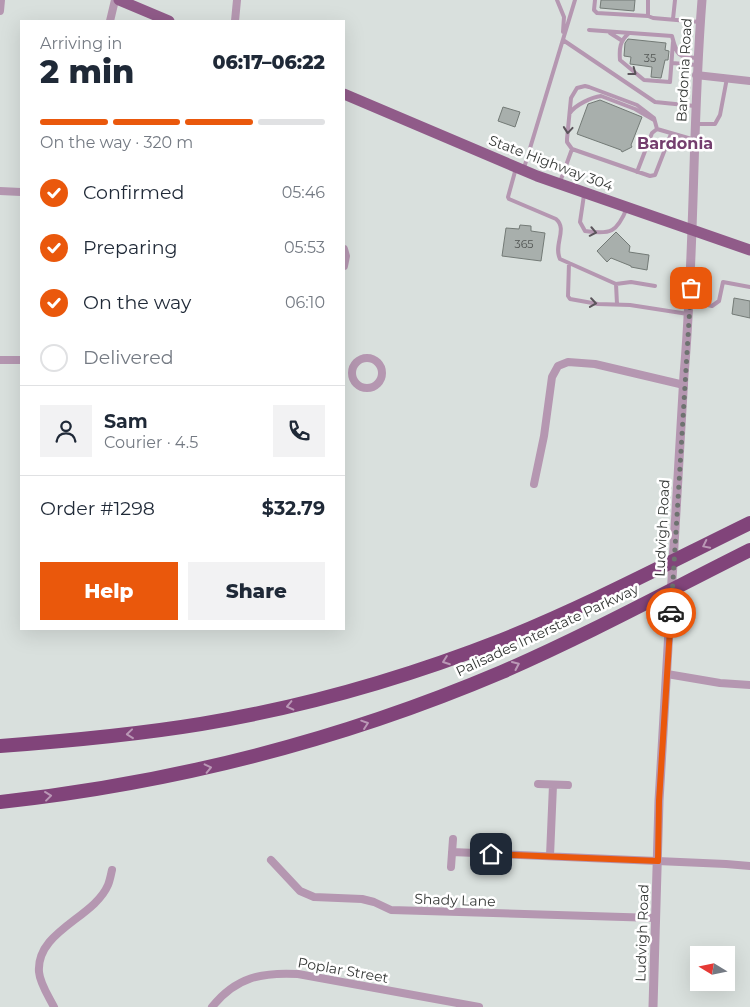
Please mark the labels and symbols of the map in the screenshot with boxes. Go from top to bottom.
street label: Bardonia Road [672,17,696,123]
house number: 35 [644,51,656,65]
one-way arrow [627,66,637,75]
one-way arrow [563,126,574,134]
street label: State Highway 304 [486,131,616,195]
district label: Bardonia [637,134,713,153]
one-way arrow [589,226,597,236]
house number: 365 [514,237,534,251]
pin [670,267,712,309]
one-way arrow [588,297,597,307]
street label: Ludvigh Road [650,479,674,577]
one-way arrow [702,539,711,549]
street label: Palisades Interstate Parkway [453,579,642,680]
courier [646,588,696,638]
one-way arrow [442,655,451,665]
one-way arrow [511,661,520,672]
one-way arrow [286,700,295,711]
one-way arrow [360,719,368,729]
one-way arrow [126,728,134,739]
one-way arrow [204,763,213,774]
one-way arrow [45,791,53,802]
pin [470,833,512,875]
street label: Ludvigh Road [631,884,653,982]
street label: Shady Lane [414,890,496,910]
north arrow [690,946,735,991]
street label: Poplar Street [296,953,390,987]

